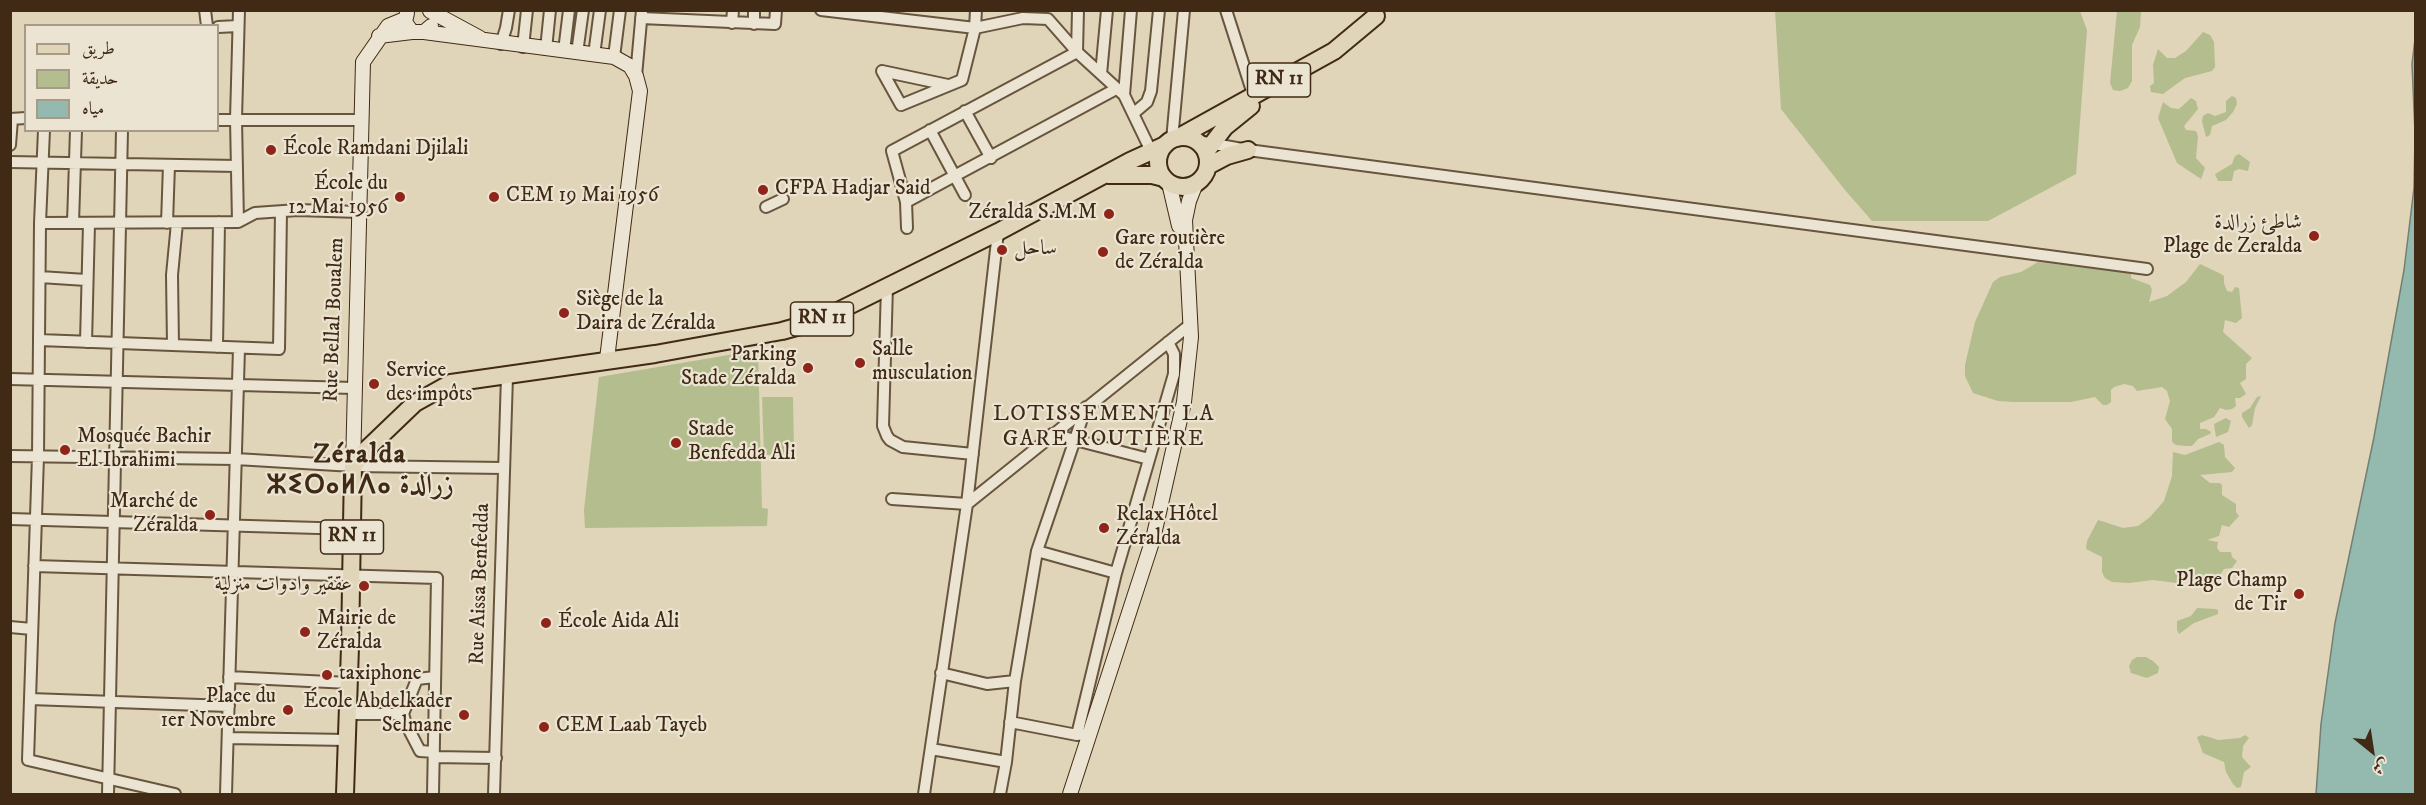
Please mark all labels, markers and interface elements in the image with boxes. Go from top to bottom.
legend [24,24,219,132]
text: طريق [82,38,115,60]
road number: RN 11 [1248,63,1310,97]
text: حديقة [82,68,118,90]
text: مياه [82,98,104,120]
place label: École Ramdani Djilali [283,137,468,163]
marker: École Ramdani Djilali [264,143,278,157]
place label: École du 12 Mai 1956 [288,172,388,222]
place label: CFPA Hadjar Said [775,177,930,203]
marker: CFPA Hadjar Said [756,183,770,197]
place label: CEM 19 Mai 1956 [506,184,659,210]
marker: École du 12 Mai 1956 [393,190,407,204]
marker: CEM 19 Mai 1956 [487,190,501,204]
place label: Zéralda S.M.M [969,201,1097,227]
marker: Zéralda S.M.M [1102,207,1116,221]
place label: شاطئ زرالدة Plage de Zeralda [2163,211,2302,261]
place label: Gare routière de Zéralda [1115,227,1225,277]
marker: شاطئ زرالدة Plage de Zeralda [2307,229,2321,243]
street label: Rue Bellal Boualem [320,237,350,403]
place label: ساحل [1014,237,1057,263]
marker: ساحل [995,243,1009,257]
marker: Gare routière de Zéralda [1096,245,1110,259]
place label: Siège de la Daira de Zéralda [576,288,716,338]
road number: RN 11 [790,302,854,336]
marker: Siège de la Daira de Zéralda [557,306,571,320]
place label: Salle musculation [872,338,973,388]
place label: Parking Stade Zéralda [681,343,796,393]
marker: Salle musculation [853,356,867,370]
place label: Service des impôts [386,359,472,409]
marker: Parking Stade Zéralda [801,361,815,375]
marker: Service des impôts [367,377,381,391]
district label: LOTISSEMENT LA GARE ROUTIÈRE [993,402,1215,454]
place label: Stade Benfedda Ali [688,418,796,468]
place label: Mosquée Bachir El Ibrahimi [77,425,211,475]
marker: Stade Benfedda Ali [669,436,683,450]
district label: Zéralda ⵣⵉⵔⴰⵍⴷⴰ زرالدة [272,440,448,503]
marker: Mosquée Bachir El Ibrahimi [58,443,72,457]
place label: Marché de Zéralda [110,490,198,540]
street label: Rue Aissa Benfedda [466,503,496,665]
place label: Relax Hôtel Zéralda [1116,503,1218,553]
marker: Marché de Zéralda [203,508,217,522]
road number: RN 11 [320,520,384,554]
marker: Relax Hôtel Zéralda [1097,521,1111,535]
place label: Plage Champ de Tir [2176,569,2287,619]
place label: عققير وادوات منزلية [214,573,352,599]
marker: عققير وادوات منزلية [357,579,371,593]
marker: Plage Champ de Tir [2292,587,2306,601]
place label: Mairie de Zéralda [317,607,396,657]
place label: École Aida Ali [558,610,679,636]
marker: École Aida Ali [539,616,553,630]
marker: Mairie de Zéralda [298,625,312,639]
place label: taxiphone [339,662,422,688]
marker: taxiphone [320,668,334,682]
place label: Place du 1er Novembre [160,685,276,735]
place label: École Abdelkader Selmane [304,690,452,740]
marker: Place du 1er Novembre [281,703,295,717]
marker: École Abdelkader Selmane [457,708,471,722]
place label: CEM Laab Tayeb [556,714,707,740]
marker: CEM Laab Tayeb [537,720,551,734]
north arrow [2342,721,2402,781]
text: ش [2369,754,2393,779]

